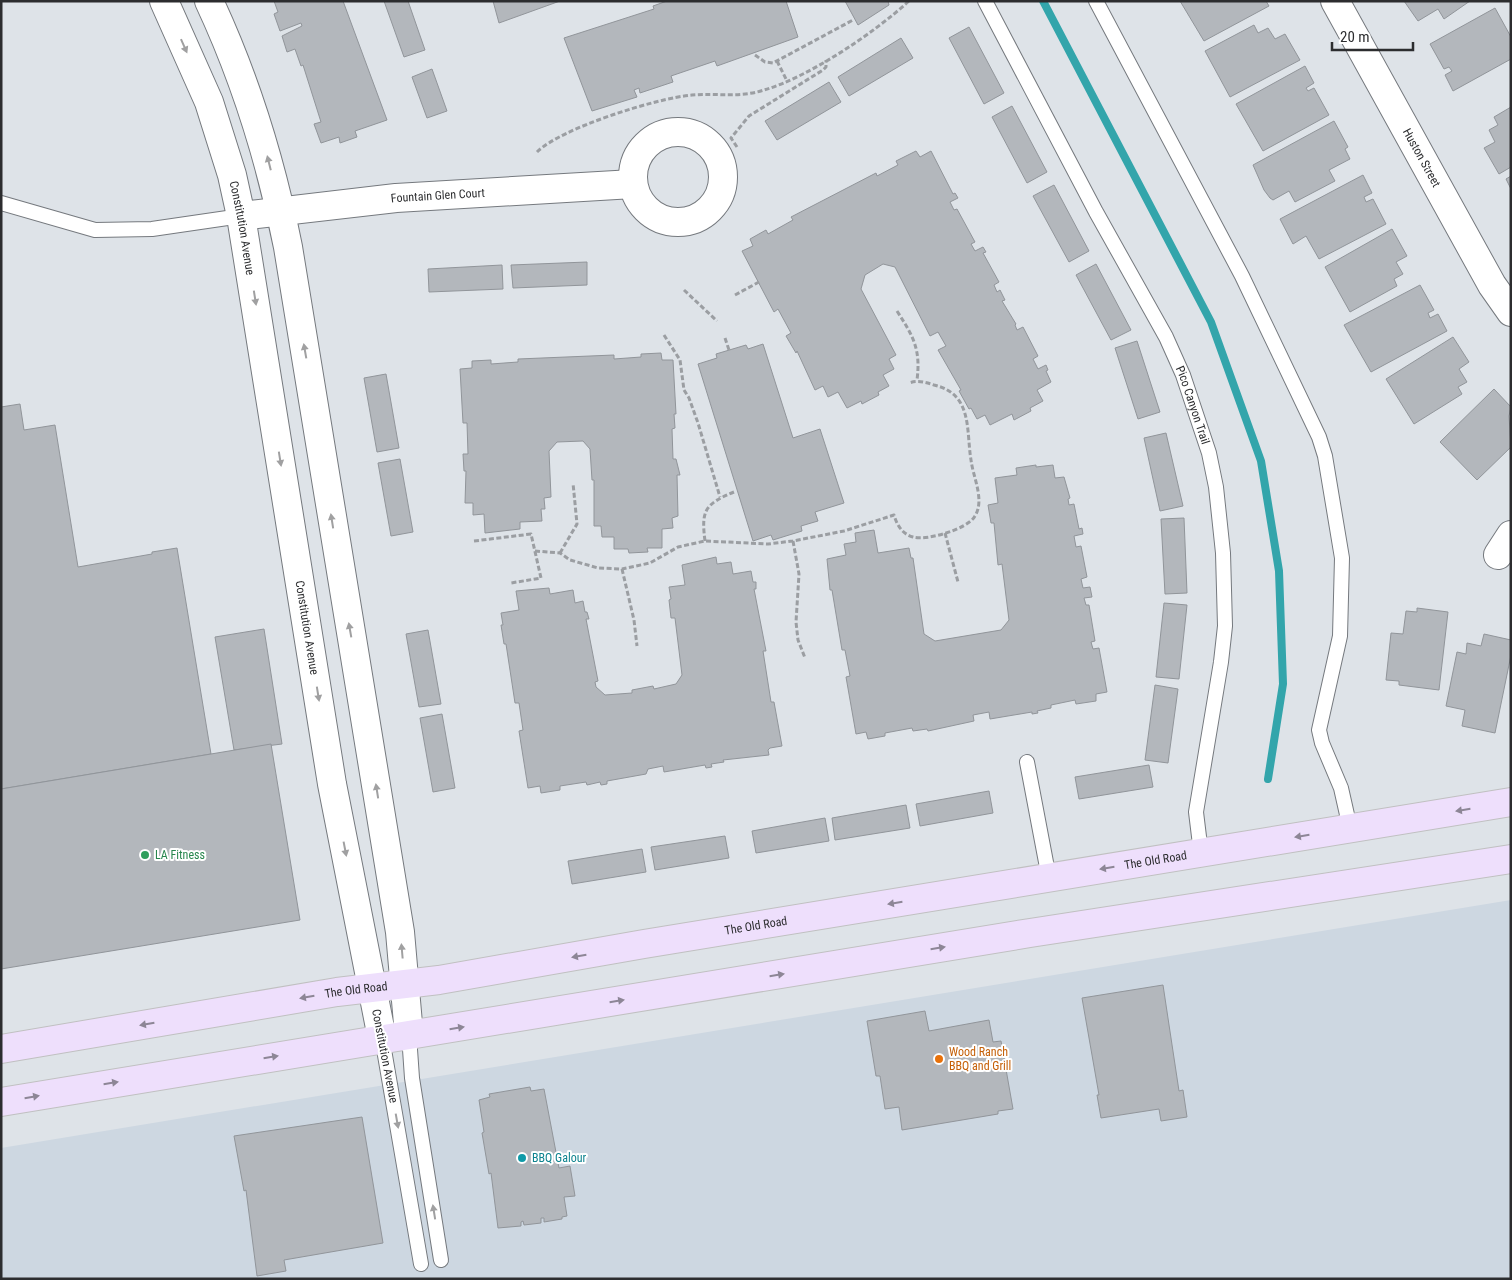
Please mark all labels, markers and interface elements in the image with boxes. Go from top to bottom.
scale bar [1332,20,1413,52]
text: 20 m [1340,28,1370,46]
one-way arrow [181,39,189,53]
street label: Huston Street [1400,126,1444,190]
one-way arrow [265,156,273,171]
street label: Constitution Avenue [226,180,257,276]
street label: Fountain Glen Court [390,186,486,206]
one-way arrow [252,291,260,307]
one-way arrow [301,342,309,358]
street label: Pico Canyon Trail [1173,364,1213,446]
one-way arrow [277,451,285,467]
one-way arrow [328,512,336,528]
street label: Constitution Avenue [292,579,321,676]
one-way arrow [346,622,354,638]
one-way arrow [314,686,322,702]
one-way arrow [373,782,381,798]
one-way arrow [1454,806,1470,814]
one-way arrow [1294,832,1310,840]
one-way arrow [341,841,349,857]
place label: LA Fitness [155,848,205,862]
street label: The Old Road [1123,848,1188,872]
marker: LA Fitness [139,849,151,861]
one-way arrow [1099,864,1115,872]
one-way arrow [887,899,903,907]
street label: The Old Road [724,914,788,938]
one-way arrow [397,943,405,959]
one-way arrow [930,944,946,952]
one-way arrow [571,952,587,960]
one-way arrow [770,970,786,978]
street label: The Old Road [324,979,388,1001]
one-way arrow [298,994,314,1002]
one-way arrow [609,997,625,1005]
street label: Constitution Avenue [369,1008,401,1104]
one-way arrow [138,1021,154,1029]
one-way arrow [449,1023,465,1031]
place label: Wood Ranch BBQ and Grill [949,1045,1011,1073]
one-way arrow [264,1052,280,1060]
marker: Wood Ranch BBQ and Grill [933,1053,945,1065]
one-way arrow [103,1079,119,1087]
one-way arrow [24,1092,40,1100]
one-way arrow [394,1113,402,1129]
place label: BBQ Galour [532,1151,586,1165]
marker: BBQ Galour [516,1152,528,1164]
one-way arrow [429,1204,437,1220]

